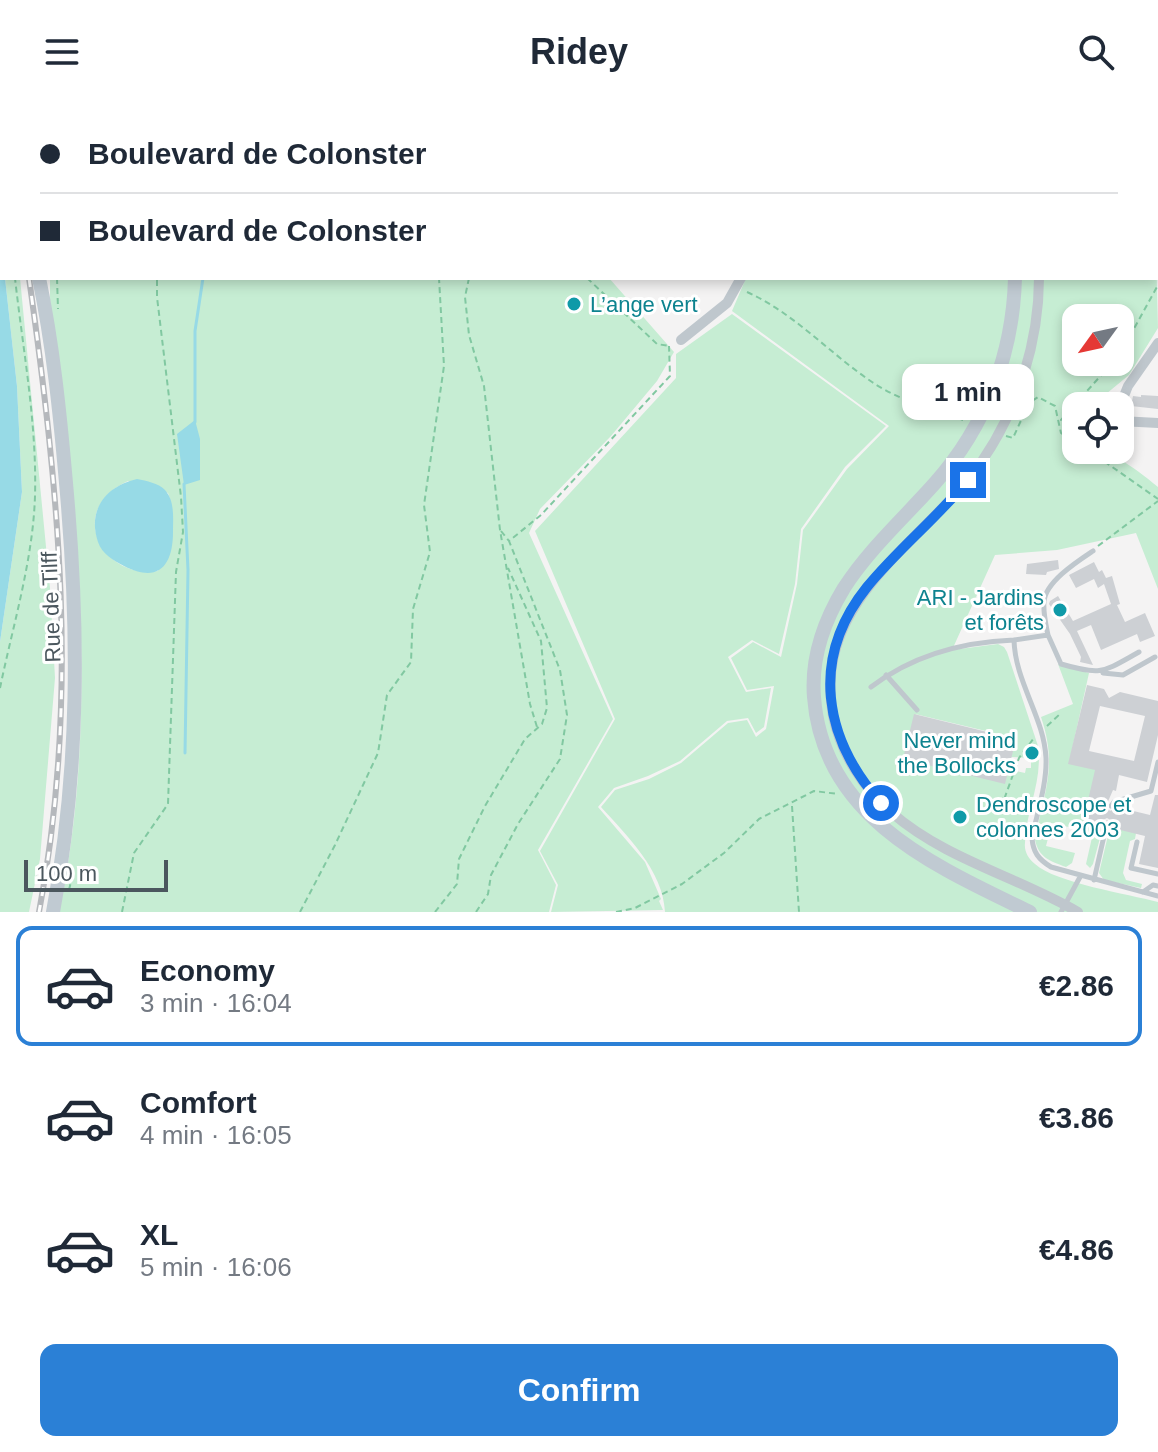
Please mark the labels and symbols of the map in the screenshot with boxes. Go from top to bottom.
place label: L’ange vert [590,292,698,317]
marker: L’ange vert [565,295,583,313]
north arrow [1062,304,1134,376]
callout: 1 min [902,364,1034,420]
route end [950,462,986,498]
street label: Rue de Tilff [37,550,65,663]
place label: ARI - Jardins et forêts [917,585,1044,635]
marker: ARI - Jardins et forêts [1051,601,1069,619]
place label: Never mind the Bollocks [897,728,1016,778]
marker: Never mind the Bollocks [1023,744,1041,762]
route start [863,785,899,821]
place label: Dendroscope et colonnes 2003 [976,792,1131,842]
marker: Dendroscope et colonnes 2003 [951,808,969,826]
scale bar [24,856,168,892]

